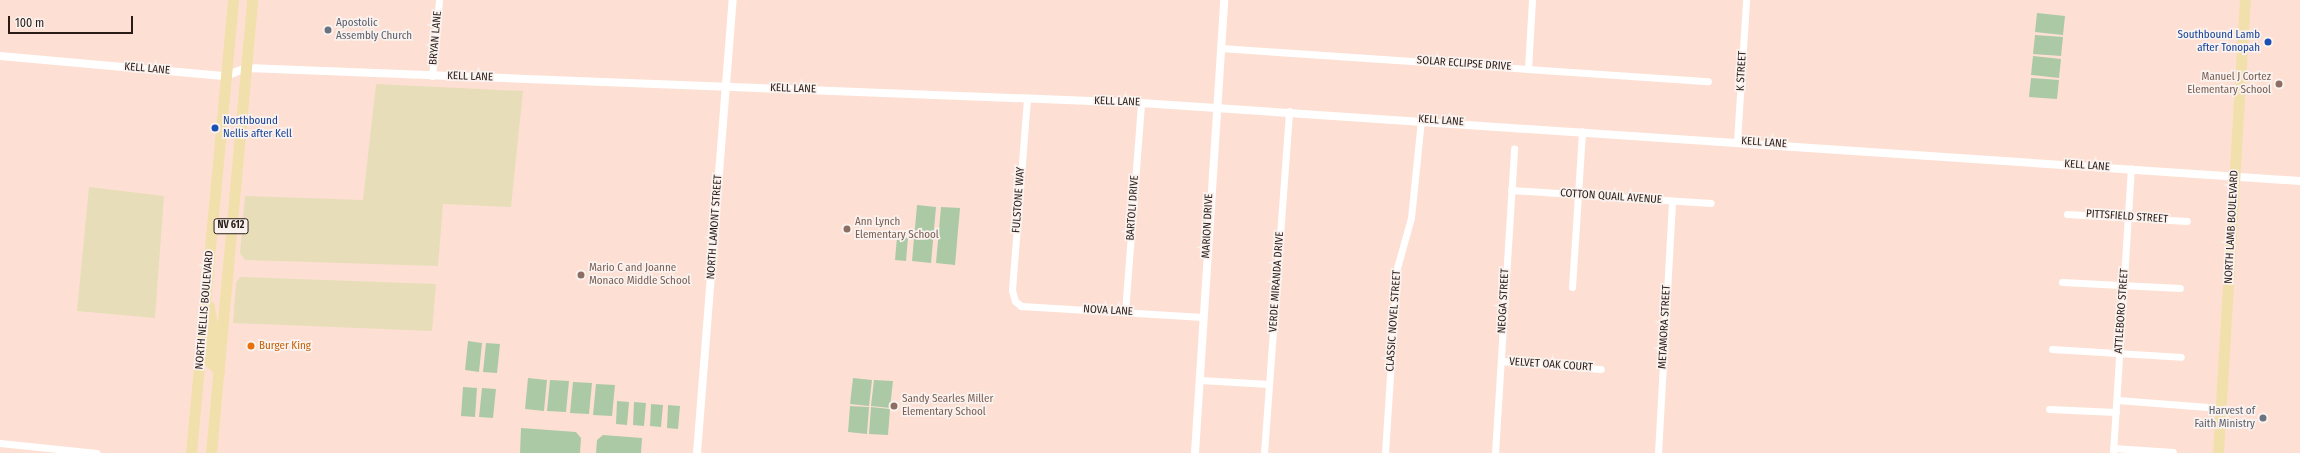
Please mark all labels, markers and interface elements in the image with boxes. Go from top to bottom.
scale bar [10,8,135,34]
street label: BRYAN LANE [427,10,445,66]
text: 100 m [15,16,44,30]
place label: Apostolic Assembly Church [336,17,412,43]
marker: Apostolic Assembly Church [323,25,333,35]
place label: Southbound Lamb after Tonopah [2177,29,2260,55]
marker: Southbound Lamb after Tonopah [2263,37,2273,47]
street label: K STREET [1734,51,1750,91]
street label: SOLAR ECLIPSE DRIVE [1416,54,1512,74]
street label: KELL LANE [124,60,170,78]
street label: KELL LANE [447,70,493,84]
place label: Manuel J Cortez Elementary School [2187,71,2271,97]
marker: Manuel J Cortez Elementary School [2274,79,2284,89]
street label: KELL LANE [770,82,816,96]
street label: KELL LANE [1094,95,1140,109]
street label: KELL LANE [1418,113,1464,129]
place label: Northbound Nellis after Kell [223,115,292,141]
marker: Northbound Nellis after Kell [210,123,220,133]
street label: KELL LANE [1741,135,1787,151]
street label: KELL LANE [2064,158,2110,174]
street label: FULSTONE WAY [1010,167,1028,233]
street label: NORTH LAMB BOULEVARD [2222,170,2242,284]
street label: NORTH LAMONT STREET [705,174,725,280]
street label: BARTOLI DRIVE [1124,175,1142,241]
street label: COTTON QUAIL AVENUE [1560,187,1662,207]
street label: MARION DRIVE [1200,193,1216,259]
street label: PITTSFIELD STREET [2085,208,2169,226]
place label: Ann Lynch Elementary School [855,216,939,242]
road number: NV 612 [213,218,249,234]
marker: Ann Lynch Elementary School [842,224,852,234]
street label: VERDE MIRANDA DRIVE [1267,231,1287,333]
street label: NORTH NELLIS BOULEVARD [193,250,217,370]
place label: Mario C and Joanne Monaco Middle School [589,262,690,288]
street label: NEOGA STREET [1496,268,1512,334]
street label: ATTLEBORO STREET [2112,268,2132,354]
marker: Mario C and Joanne Monaco Middle School [576,270,586,280]
street label: CLASSIC NOVEL STREET [1384,270,1404,372]
street label: METAMORA STREET [1656,285,1674,369]
street label: NOVA LANE [1083,303,1133,319]
place label: Burger King [259,339,311,353]
marker: Burger King [246,341,256,351]
street label: VELVET OAK COURT [1509,355,1593,375]
place label: Sandy Searles Miller Elementary School [902,393,993,419]
marker: Sandy Searles Miller Elementary School [889,401,899,411]
place label: Harvest of Faith Ministry [2195,405,2255,431]
marker: Harvest of Faith Ministry [2258,413,2268,423]

